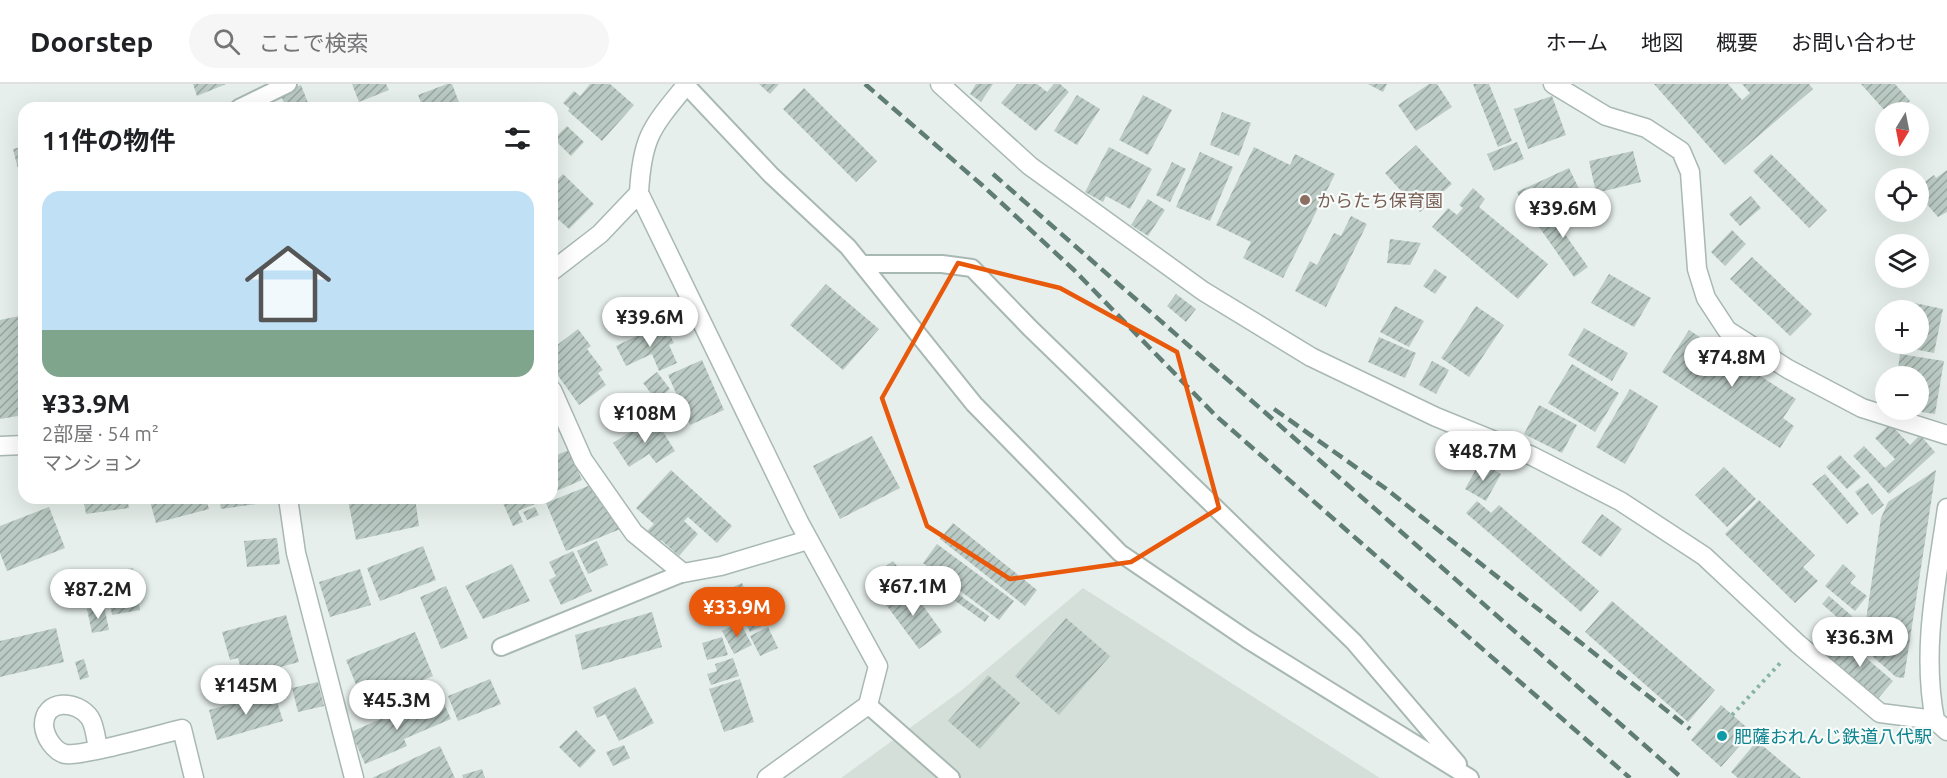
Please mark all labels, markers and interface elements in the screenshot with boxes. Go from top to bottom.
search box [189,14,609,68]
icon: search [210,25,243,58]
text: Doorstep [30,26,153,57]
text: ここで検索 [258,30,368,55]
text: ホーム [1546,30,1608,54]
text: 地図 [1641,30,1683,54]
text: 概要 [1716,30,1758,54]
text: お問い合わせ [1791,30,1917,54]
north arrow [1875,102,1929,156]
map controls [1875,102,1929,420]
icon: filters [501,122,534,155]
text: 11件の物件 [42,126,175,155]
button: locate [1875,168,1929,222]
pin: ¥39.6M [1514,188,1612,239]
place label: からたち保育園 [1317,190,1443,210]
marker: からたち保育園 [1298,193,1312,207]
text: ¥39.6M [1529,196,1597,219]
icon: home [234,230,342,338]
button: layers [1875,234,1929,288]
pin: ¥39.6M [601,297,699,348]
button: + [1875,300,1929,354]
text: ¥39.6M [616,305,684,328]
pin: ¥74.8M [1683,337,1781,388]
text: ¥74.8M [1698,345,1766,368]
button: − [1875,366,1929,420]
text: ¥33.9M [42,389,130,418]
pin: ¥108M [603,393,687,444]
text: ¥108M [614,401,676,424]
text: 2部屋 · 54 m² [42,422,159,445]
pin: ¥48.7M [1434,431,1532,482]
text: ¥48.7M [1449,439,1517,462]
text: マンション [42,451,142,474]
pin: ¥67.1M [864,566,962,617]
pin: ¥87.2M [49,569,147,620]
text: ¥67.1M [879,574,947,597]
text: ¥87.2M [64,577,132,600]
pin: ¥33.9M [688,587,786,638]
text: ¥33.9M [703,595,771,618]
pin: ¥36.3M [1811,617,1909,668]
text: ¥36.3M [1826,625,1894,648]
pin: ¥145M [204,665,288,716]
text: ¥145M [215,673,277,696]
pin: ¥45.3M [348,680,446,731]
text: ¥45.3M [363,688,431,711]
place label: 肥薩おれんじ鉄道八代駅 [1734,726,1932,746]
marker: 肥薩おれんじ鉄道八代駅 [1715,729,1729,743]

